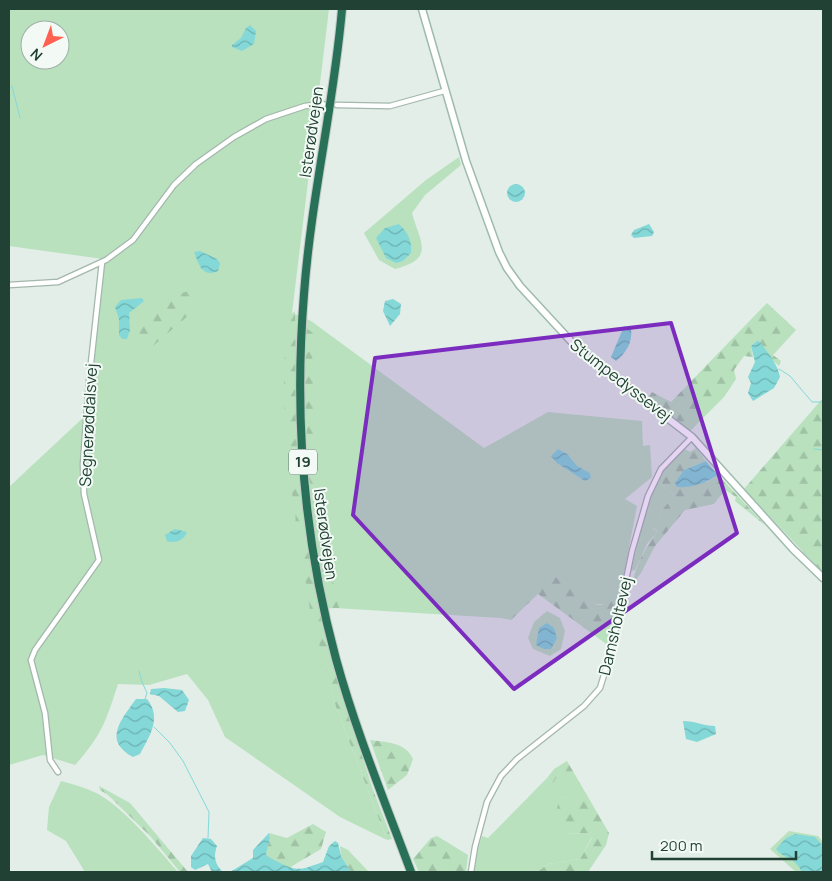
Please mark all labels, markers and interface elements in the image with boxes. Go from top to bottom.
north arrow [20,20,70,70]
text: N [26,45,46,65]
street label: Isterødvejen [294,85,328,179]
street label: Stumpedyssevej [566,333,676,427]
street label: Segnerøddalsvej [74,363,102,487]
road number: 19 [289,450,317,474]
street label: Isterødvejen [309,487,343,581]
street label: Damsholtevej [593,575,637,677]
scale bar [652,828,796,860]
text: 200 m [660,835,703,856]

